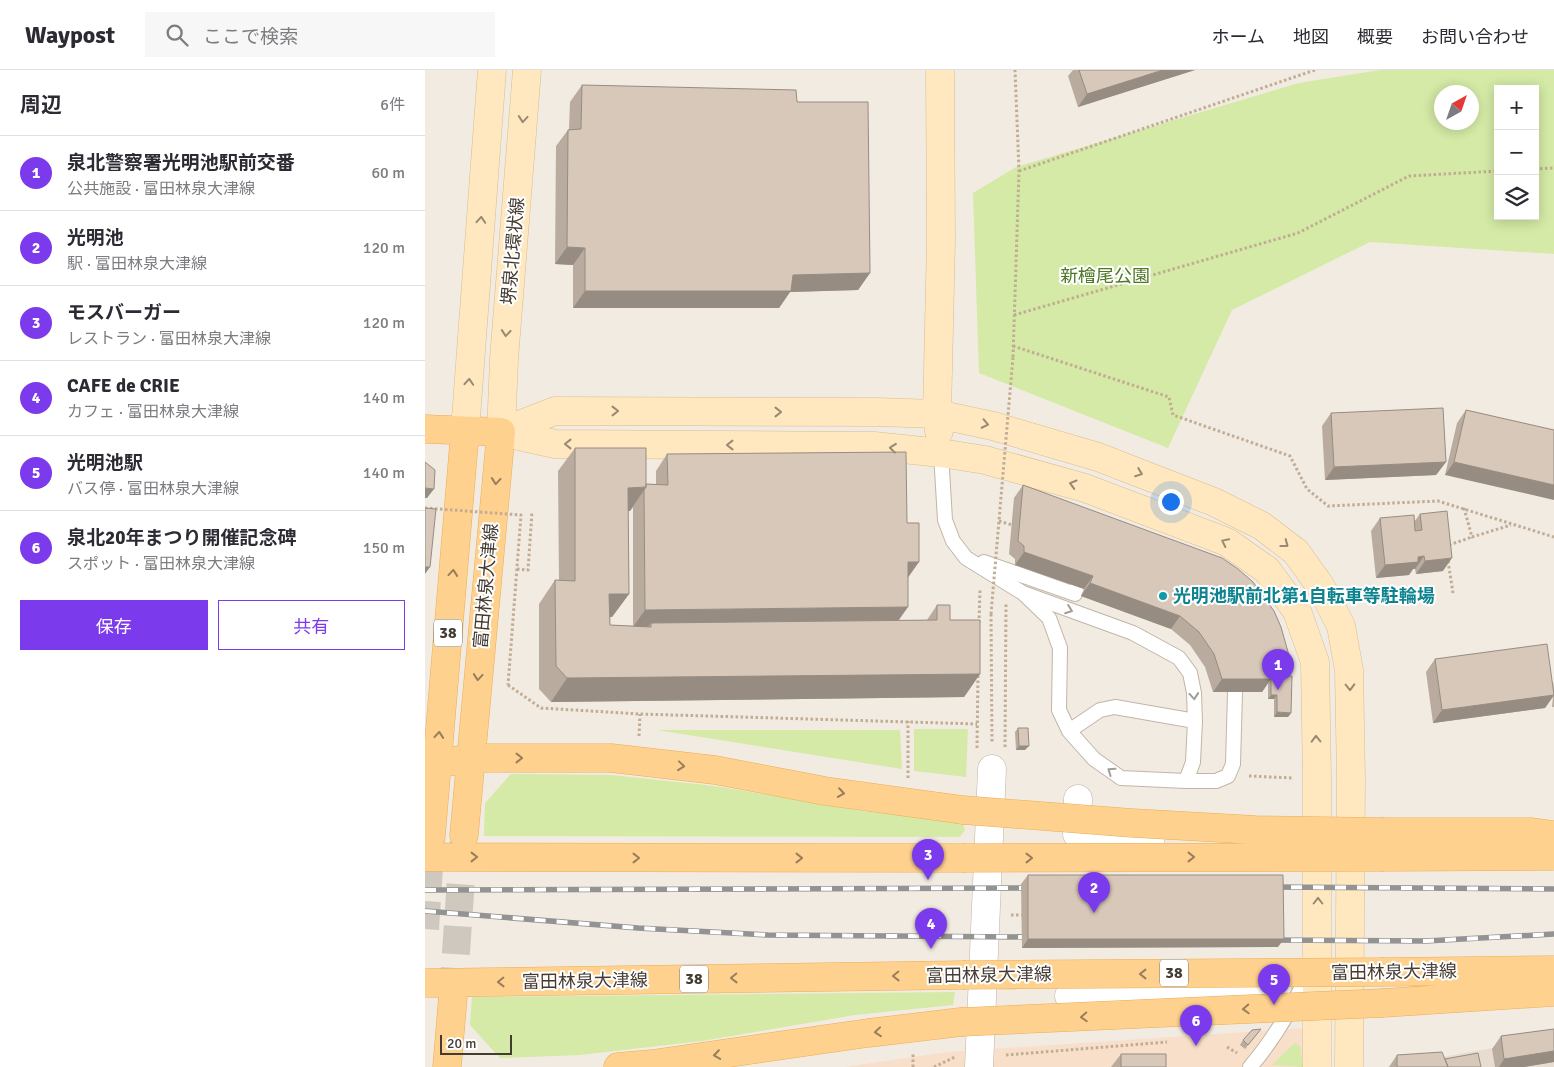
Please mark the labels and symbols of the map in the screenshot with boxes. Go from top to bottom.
north arrow [1434,85,1479,130]
one-way arrow [518,115,529,123]
street label: 堺泉北環状線 [497,196,529,306]
one-way arrow [475,216,486,224]
park label: 新檜尾公園 [1060,265,1150,287]
one-way arrow [501,329,512,337]
one-way arrow [463,378,474,386]
one-way arrow [612,406,619,416]
one-way arrow [774,406,782,417]
one-way arrow [980,418,989,429]
one-way arrow [564,439,572,449]
one-way arrow [726,440,734,450]
one-way arrow [888,443,896,454]
one-way arrow [1134,467,1143,477]
one-way arrow [491,477,502,485]
one-way arrow [1069,480,1077,490]
your location [1158,489,1184,515]
street label: 富田林泉大津線 [470,522,502,650]
one-way arrow [1221,538,1230,548]
one-way arrow [1279,538,1288,546]
one-way arrow [447,569,458,577]
place label: 光明池駅前北第1自転車等駐輪場 [1173,585,1435,607]
marker: 光明池駅前北第1自転車等駐輪場 [1157,590,1169,602]
one-way arrow [1064,604,1073,614]
road number: 38 [434,620,462,646]
pin: 1 [1262,649,1294,690]
one-way arrow [472,674,483,682]
one-way arrow [1345,684,1355,691]
one-way arrow [1188,693,1199,701]
one-way arrow [433,731,444,739]
one-way arrow [1311,734,1322,742]
one-way arrow [516,753,523,763]
one-way arrow [677,760,685,771]
one-way arrow [1107,768,1117,777]
one-way arrow [837,787,845,798]
pin: 3 [912,839,944,880]
one-way arrow [470,852,478,862]
one-way arrow [1188,852,1196,862]
one-way arrow [632,853,640,863]
one-way arrow [795,853,803,863]
one-way arrow [1026,853,1033,863]
pin: 2 [1078,872,1110,913]
one-way arrow [1313,897,1323,904]
pin: 4 [915,908,947,949]
road number: 38 [1160,960,1188,986]
street label: 富田林泉大津線 [1331,960,1457,984]
street label: 富田林泉大津線 [926,963,1052,987]
pin: 5 [1258,964,1290,1005]
road number: 38 [680,966,708,992]
street label: 富田林泉大津線 [522,969,648,993]
one-way arrow [1139,969,1147,979]
one-way arrow [892,971,900,981]
one-way arrow [730,973,738,983]
one-way arrow [497,977,505,987]
one-way arrow [1242,1004,1250,1015]
pin: 6 [1180,1005,1212,1046]
one-way arrow [1080,1011,1088,1022]
one-way arrow [873,1026,881,1037]
scale bar [440,1032,513,1055]
one-way arrow [712,1049,721,1059]

